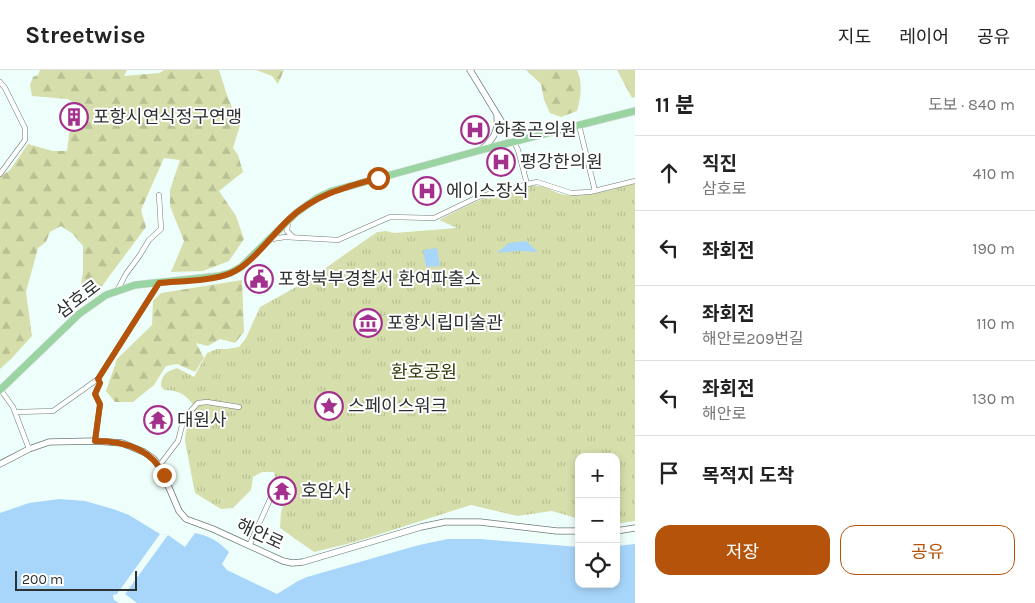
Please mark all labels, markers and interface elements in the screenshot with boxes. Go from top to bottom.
text: Streetwise [25,21,146,49]
text: 지도 [838,26,871,48]
text: 레이어 [899,26,949,48]
text: 공유 [977,26,1010,48]
text: 11 분 [655,93,695,117]
text: 도보 · 840 m [928,95,1015,114]
building icon: 포항시연식정구연맹 [59,102,89,132]
place label: 포항시연식정구연맹 [93,106,242,128]
hospital icon: 하종곤의원 [460,115,490,145]
place label: 하종곤의원 [494,119,577,141]
hospital icon: 평강한의원 [486,147,516,177]
place label: 평강한의원 [520,151,603,173]
text: 직진 [702,153,737,175]
icon: ahead [655,159,683,187]
text: 410 m [973,164,1015,183]
route start [367,167,390,190]
hospital icon: 에이스장식 [412,176,442,206]
text: 삼호로 [702,179,746,198]
place label: 에이스장식 [446,180,529,202]
icon: left [655,234,683,262]
text: 190 m [972,239,1015,258]
text: 좌회전 [702,240,754,262]
public building icon: 포항북부경찰서 환여파출소 [244,264,274,294]
place label: 포항북부경찰서 환여파출소 [278,268,481,290]
street label: 삼호로 [52,275,104,323]
text: 좌회전 [702,303,754,325]
museum icon: 포항시립미술관 [353,308,383,338]
icon: left [655,309,683,337]
place label: 포항시립미술관 [387,312,503,334]
text: 110 m [976,314,1015,333]
text: 해안로209번길 [702,329,804,348]
park label: 환호공원 [391,361,457,383]
text: 좌회전 [702,378,754,400]
icon: left [655,384,683,412]
text: 130 m [972,389,1015,408]
place icon: 스페이스워크 [314,391,344,421]
place label: 스페이스워크 [348,395,447,417]
text: 해안로 [702,404,746,423]
temple icon: 대원사 [143,405,173,435]
place label: 대원사 [177,409,227,431]
map controls [575,453,620,588]
button: + [575,453,620,498]
icon: arrive [655,459,683,487]
route end [153,464,176,487]
text: 목적지 도착 [702,465,794,487]
temple icon: 호암사 [267,476,297,506]
place label: 호암사 [301,480,351,502]
button: − [575,498,620,543]
street label: 해안로 [233,514,287,554]
button: 저장 [655,525,830,575]
button: 공유 [840,525,1015,575]
button: locate [575,543,620,588]
scale bar [15,568,138,591]
text: 200 m [22,571,63,588]

